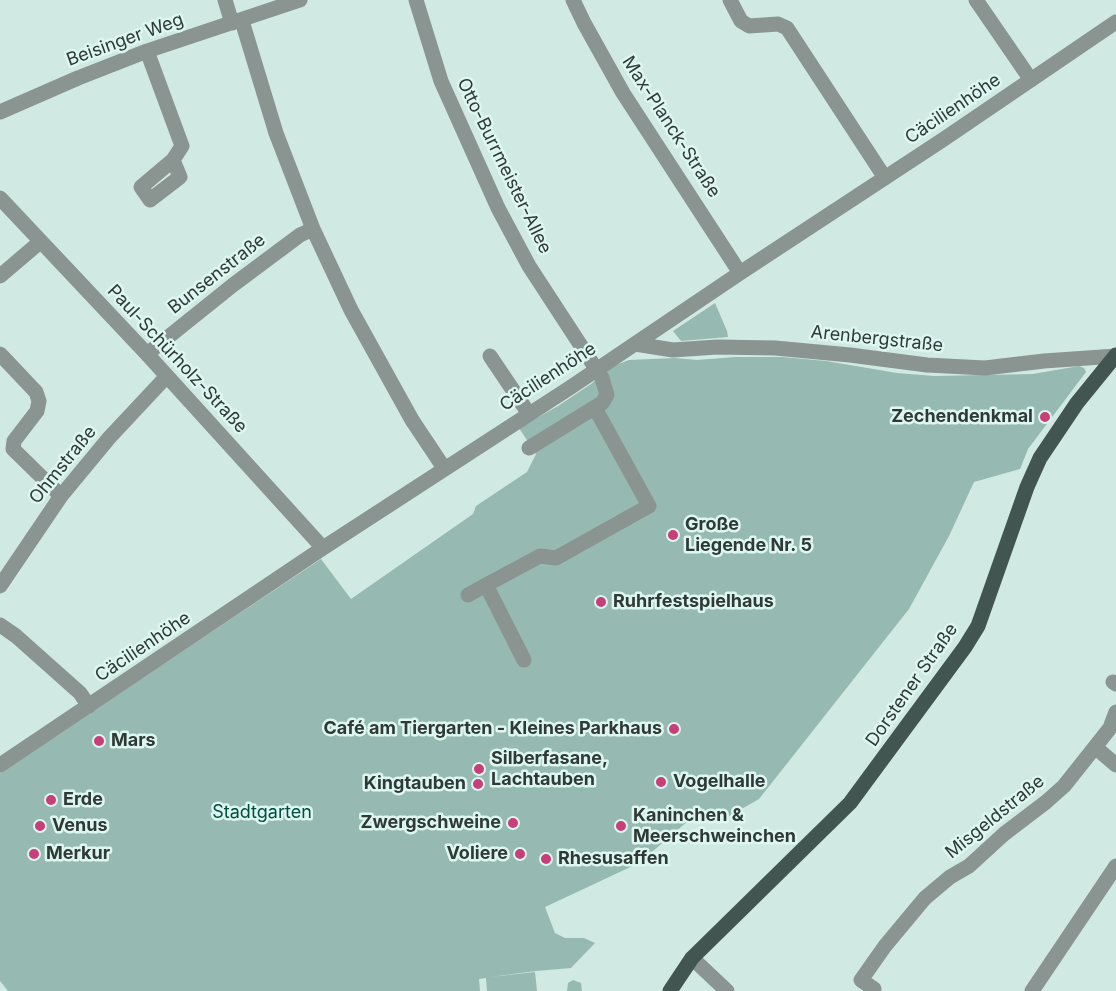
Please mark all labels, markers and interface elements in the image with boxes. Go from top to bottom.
street label: Beisinger Weg [64,9,186,71]
street label: Max-Planck-Straße [617,52,725,202]
street label: Cäcilienhöhe [901,69,1005,149]
street label: Otto-Burrmeister-Allee [452,75,556,257]
street label: Bunsenstraße [164,229,270,319]
street label: Paul-Schürholz-Straße [103,280,251,438]
street label: Arenbergstraße [810,321,944,357]
street label: Cäcilienhöhe [496,338,600,416]
place label: Zechendenkmal [891,406,1033,428]
marker: Zechendenkmal [1038,410,1052,424]
street label: Ohmstraße [25,422,101,508]
place label: Große Liegende Nr. 5 [685,514,812,556]
marker: Große Liegende Nr. 5 [666,528,680,542]
place label: Ruhrfestspielhaus [613,591,774,613]
marker: Ruhrfestspielhaus [594,595,608,609]
street label: Cäcilienhöhe [91,607,195,687]
street label: Dorstener Straße [862,619,962,751]
place label: Café am Tiergarten - Kleines Parkhaus [323,718,662,740]
marker: Café am Tiergarten - Kleines Parkhaus [667,722,681,736]
place label: Mars [111,730,156,752]
marker: Mars [92,734,106,748]
place label: Silberfasane, Lachtauben [491,748,608,790]
marker: Silberfasane, Lachtauben [472,762,486,776]
place label: Vogelhalle [673,771,765,793]
street label: Misgeldstraße [941,771,1049,863]
place label: Kingtauben [364,773,466,795]
marker: Vogelhalle [654,775,668,789]
marker: Kingtauben [471,777,485,791]
place label: Erde [63,789,103,811]
marker: Erde [44,793,58,807]
park label: Stadtgarten [212,802,312,824]
place label: Kaninchen & Meerschweinchen [633,805,796,848]
place label: Zwergschweine [361,812,501,834]
place label: Venus [52,815,108,837]
marker: Zwergschweine [506,816,520,830]
marker: Venus [33,819,47,833]
marker: Kaninchen & Meerschweinchen [614,819,628,833]
place label: Merkur [46,843,110,865]
place label: Voliere [447,843,508,865]
marker: Merkur [27,847,41,861]
marker: Voliere [513,847,527,861]
place label: Rhesusaffen [558,848,669,870]
marker: Rhesusaffen [539,852,553,866]

